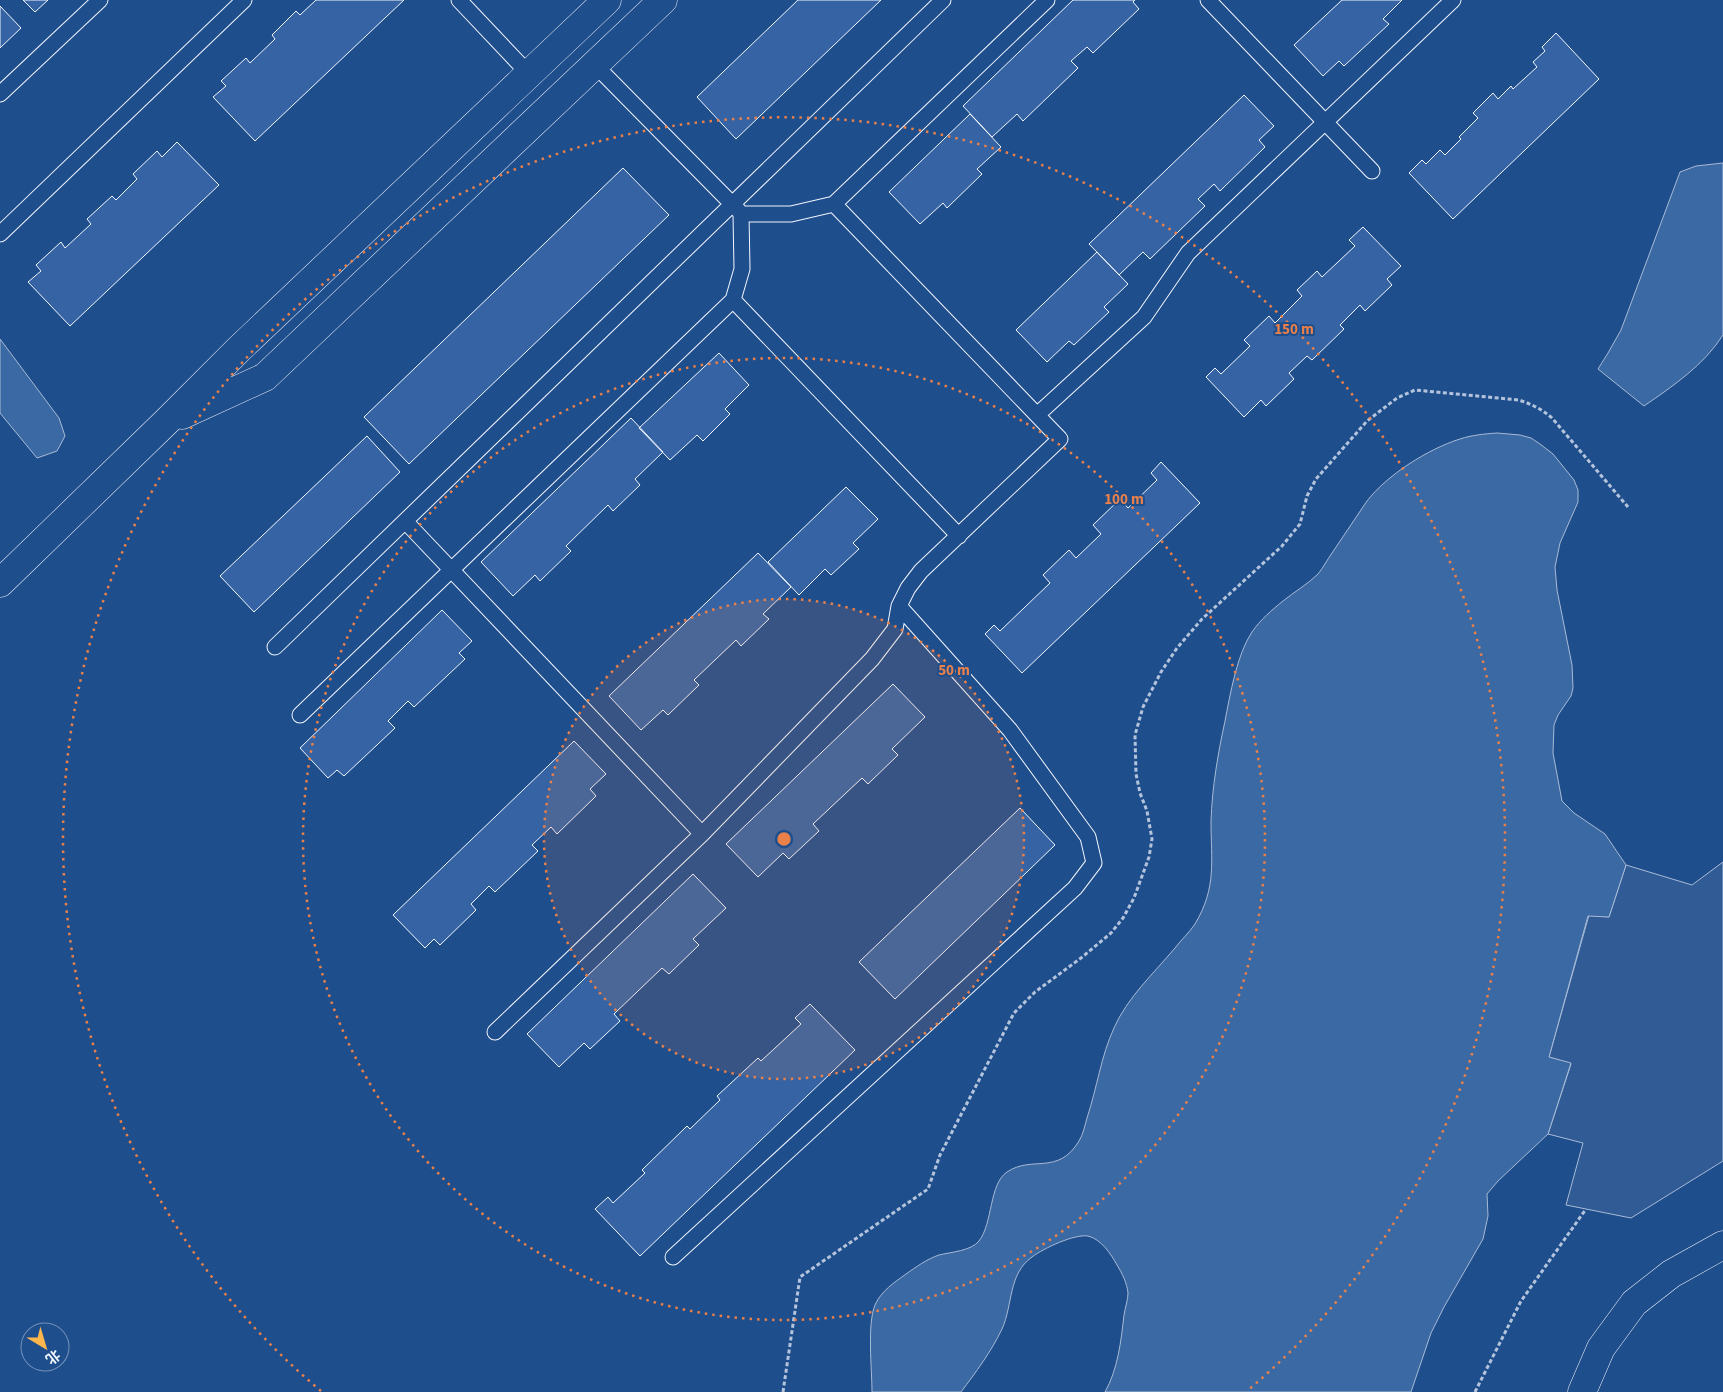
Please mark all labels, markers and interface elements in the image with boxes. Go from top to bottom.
text: 150 m [1274,319,1314,340]
text: 100 m [1104,489,1144,510]
text: 50 m [938,660,970,681]
centre of rings [775,830,793,848]
north arrow [20,1322,70,1372]
text: 北 [41,1344,64,1369]

